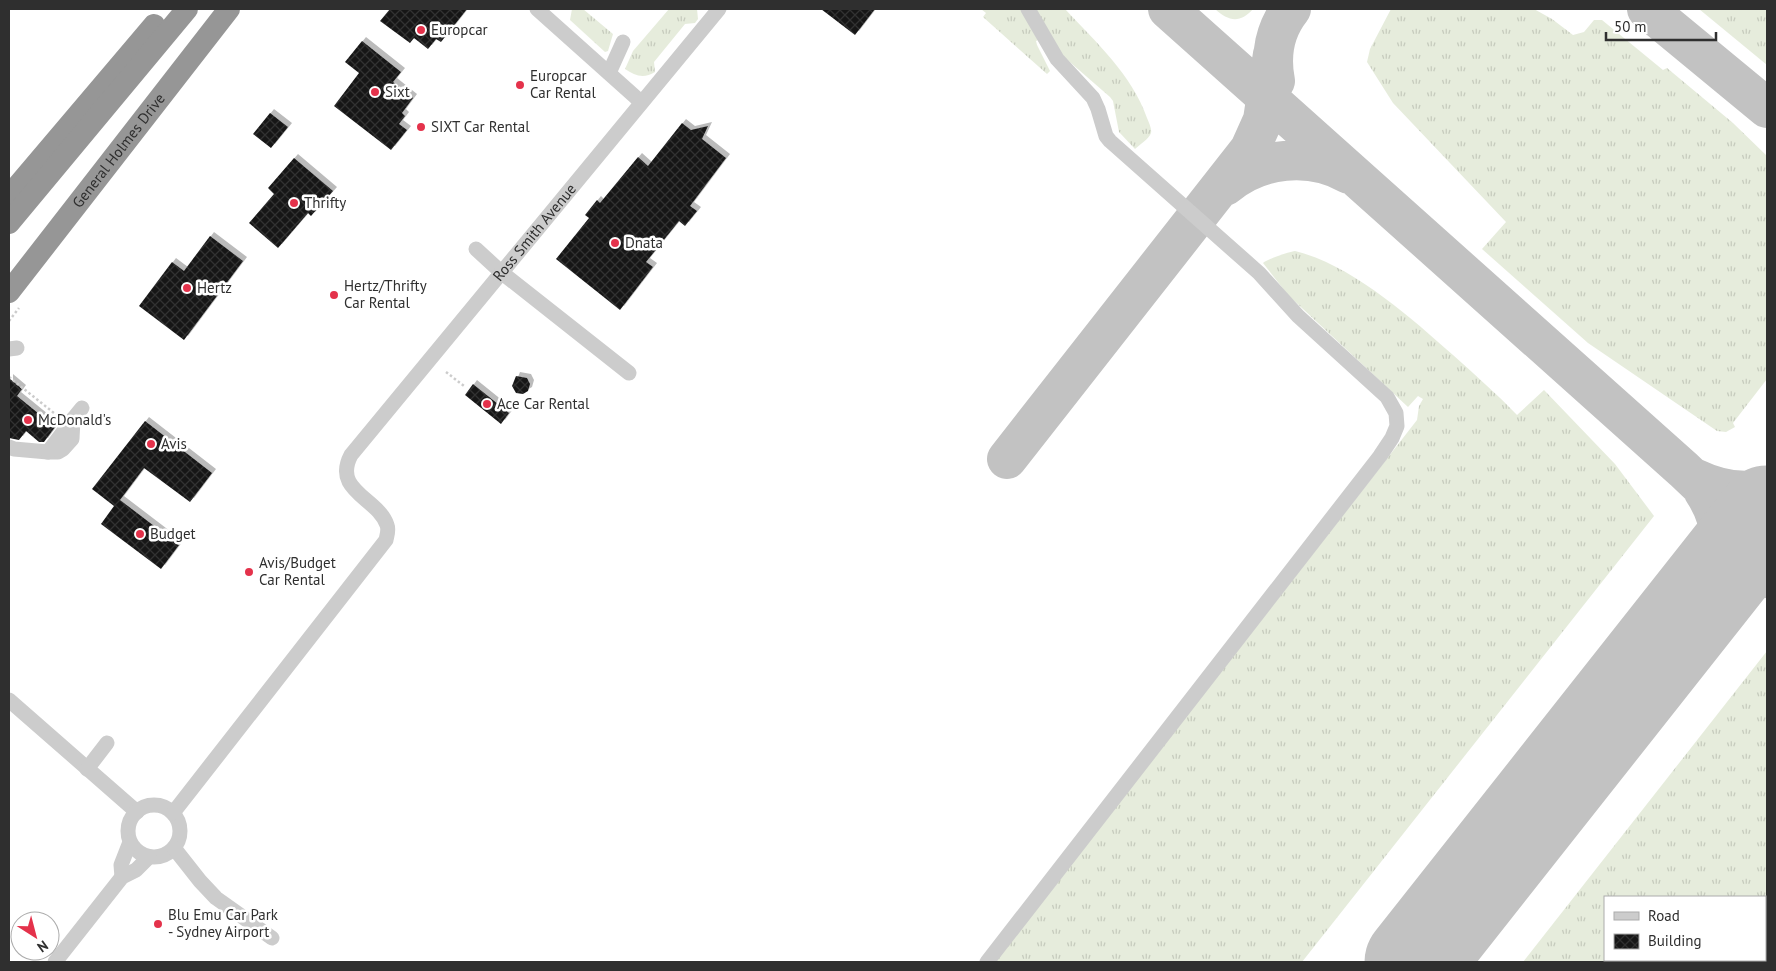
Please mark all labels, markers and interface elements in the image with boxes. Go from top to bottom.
scale bar [1606,10,1716,42]
text: 50 m [1614,17,1647,36]
place label: Europcar [431,20,488,39]
marker: Europcar [415,24,427,36]
place label: Europcar Car Rental [530,66,596,102]
marker: Europcar Car Rental [514,79,526,91]
place label: Sixt [385,82,410,101]
marker: Sixt [369,86,381,98]
street label: General Holmes Drive [68,89,169,211]
place label: SIXT Car Rental [431,117,530,136]
marker: SIXT Car Rental [415,121,427,133]
street label: Ross Smith Avenue [488,180,580,285]
place label: Thrifty [304,193,346,212]
marker: Thrifty [288,197,300,209]
place label: Dnata [625,233,663,252]
marker: Dnata [609,237,621,249]
place label: Hertz/Thrifty Car Rental [344,276,427,312]
place label: Hertz [197,278,232,297]
marker: Hertz [181,282,193,294]
marker: Hertz/Thrifty Car Rental [328,289,340,301]
place label: Ace Car Rental [497,394,590,413]
marker: Ace Car Rental [481,398,493,410]
place label: McDonald's [38,410,111,429]
marker: McDonald's [22,414,34,426]
place label: Avis [161,434,187,453]
marker: Avis [145,438,157,450]
place label: Budget [150,524,196,543]
marker: Budget [134,528,146,540]
place label: Avis/Budget Car Rental [259,553,336,589]
marker: Avis/Budget Car Rental [243,566,255,578]
legend [1604,896,1766,961]
place label: Blu Emu Car Park - Sydney Airport [168,905,279,941]
text: Road [1648,906,1680,925]
north arrow [10,911,60,961]
marker: Blu Emu Car Park - Sydney Airport [152,918,164,930]
text: Building [1648,931,1702,950]
text: N [34,937,52,957]

